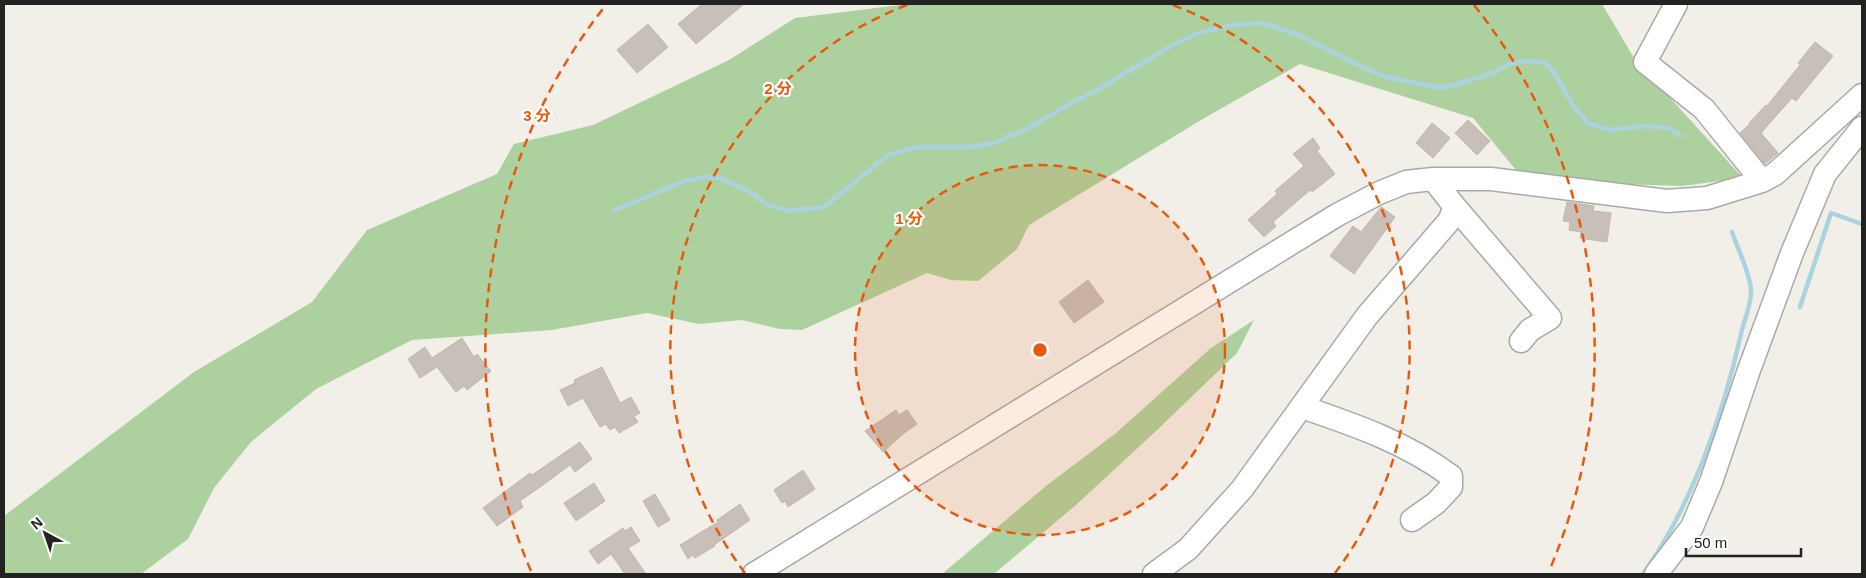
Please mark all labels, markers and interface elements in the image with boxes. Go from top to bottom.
text: 2 分 [764,80,792,97]
text: 3 分 [523,107,551,124]
text: 1 分 [895,210,923,227]
centre of rings [1031,341,1049,359]
north arrow [20,508,70,558]
text: N [28,514,46,532]
scale bar [1686,526,1801,558]
text: 50 m [1694,534,1727,551]

